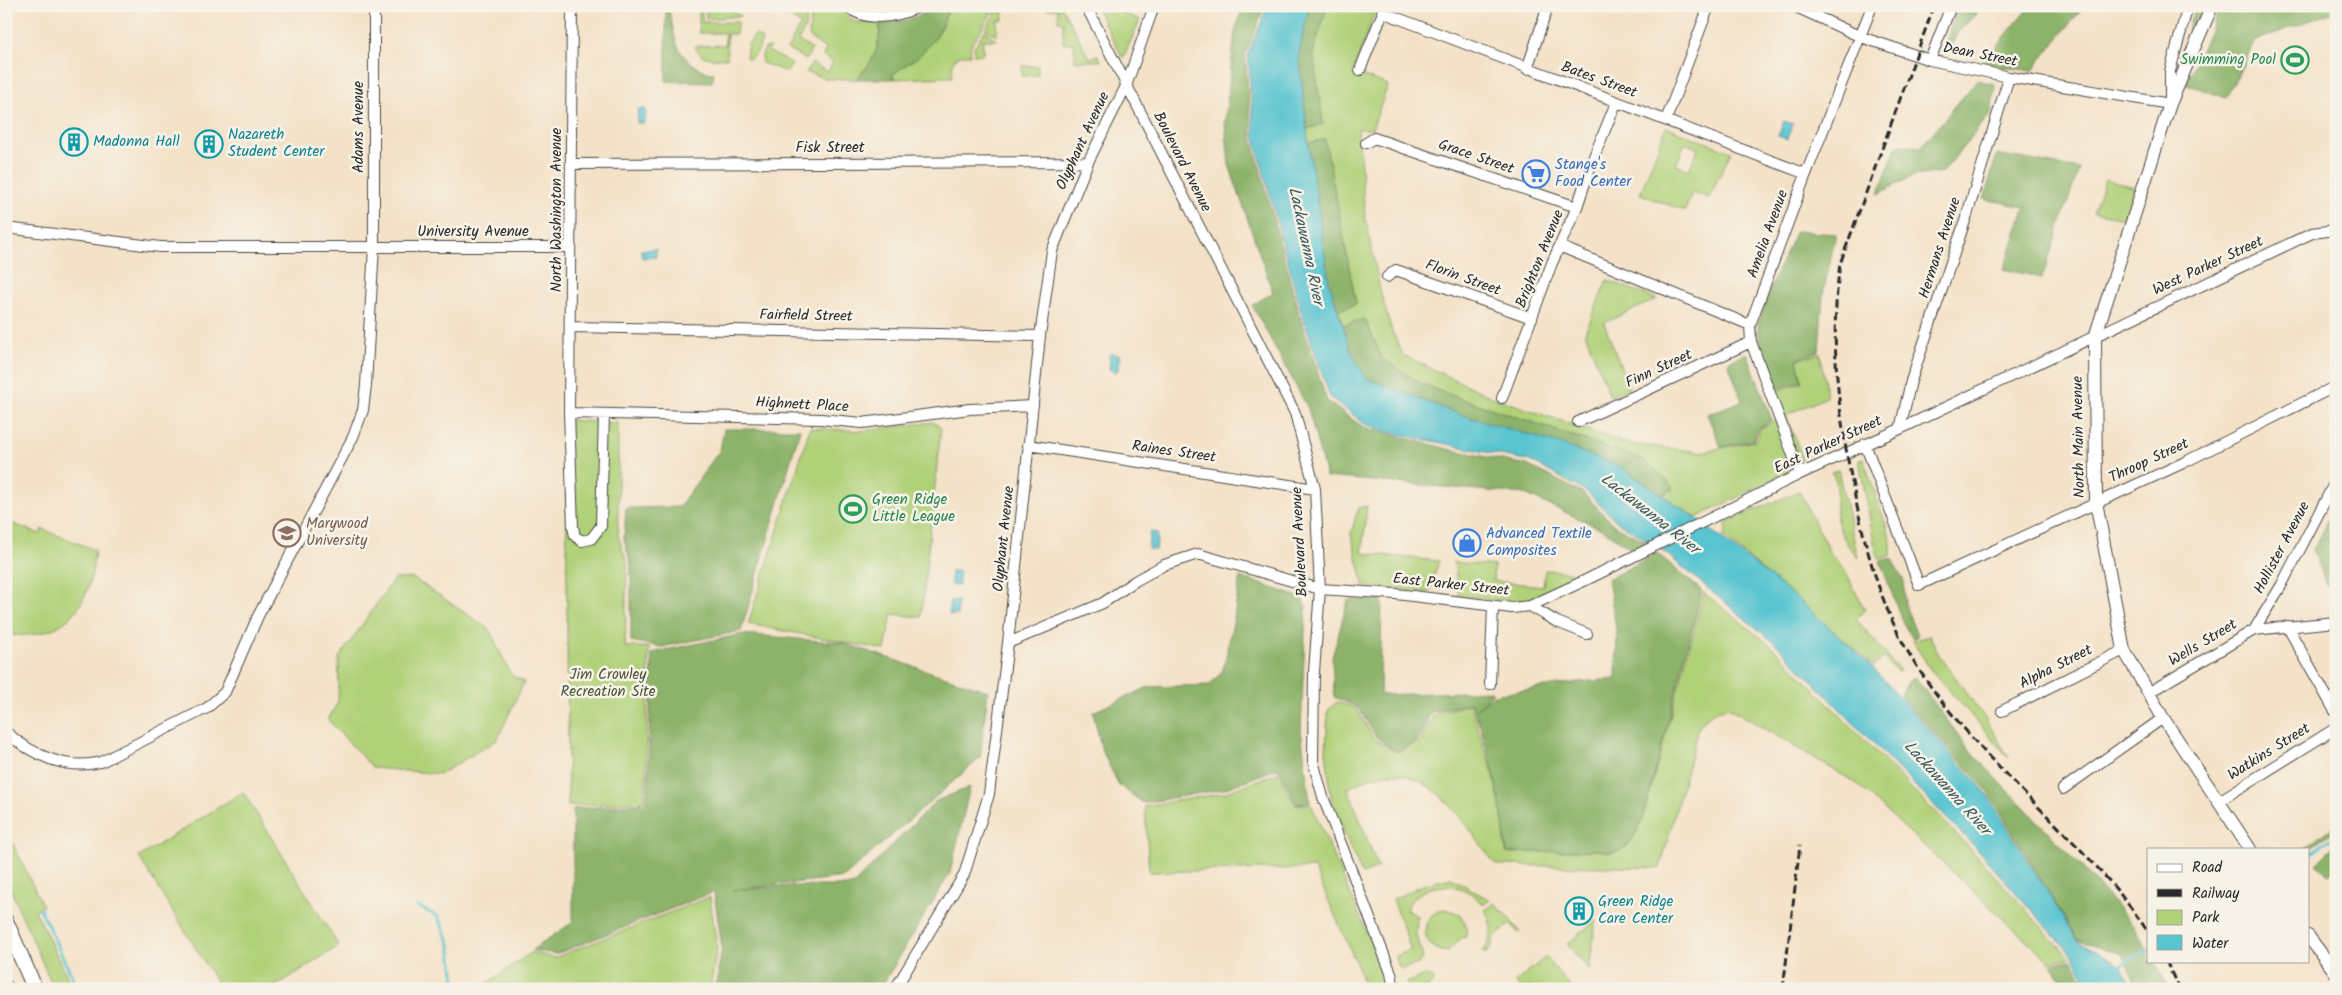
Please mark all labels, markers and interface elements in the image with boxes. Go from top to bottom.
street label: Dean Street [1941,36,2020,74]
sports icon: Swimming Pool [2280,45,2310,75]
place label: Swimming Pool [2180,48,2276,72]
street label: Bates Street [1557,55,1641,105]
street label: Adams Avenue [347,81,371,173]
street label: Olyphant Avenue [1050,88,1116,194]
street label: Boulevard Avenue [1146,108,1218,217]
place label: Nazareth Student Center [228,123,325,164]
building icon: Madonna Hall [59,127,89,157]
street label: North Washington Avenue [545,128,569,292]
building icon: Nazareth Student Center [194,129,224,159]
place label: Madonna Hall [93,130,180,154]
street label: Grace Street [1435,133,1517,181]
street label: Fisk Street [796,136,865,160]
place label: Stange's Food Center [1555,153,1632,194]
supermarket icon: Stange's Food Center [1521,159,1551,189]
water label: Lackawanna River [1281,185,1331,311]
street label: Amelia Avenue [1741,186,1795,281]
street label: Hermans Avenue [1912,194,1968,302]
street label: Brighton Avenue [1509,206,1571,312]
street label: University Avenue [417,220,529,244]
street label: West Parker Street [2149,230,2267,302]
street label: Florin Street [1422,253,1504,303]
street label: Fairfield Street [759,303,853,329]
street label: Finn Street [1622,343,1697,395]
street label: North Main Avenue [2066,375,2092,498]
street label: Highnett Place [755,391,850,419]
street label: East Parker Street [1770,409,1886,481]
street label: Throop Street [2105,432,2193,490]
street label: Raines Street [1130,434,1218,470]
water label: Lackawanna River [1595,467,1708,563]
street label: Olyphant Avenue [987,485,1022,593]
street label: Boulevard Avenue [1285,486,1315,598]
place label: Green Ridge Little League [872,488,955,529]
sports icon: Green Ridge Little League [838,494,868,524]
street label: Hollister Avenue [2247,497,2317,599]
place label: Marywood University [306,512,369,553]
school or university icon: Marywood University [272,518,302,548]
place label: Advanced Textile Composites [1486,522,1592,563]
shop icon: Advanced Textile Composites [1452,528,1482,558]
street label: East Parker Street [1392,567,1511,603]
street label: Wells Street [2164,613,2242,673]
street label: Alpha Street [2015,638,2097,696]
park label: Jim Crowley Recreation Site [560,663,656,704]
street label: Watkins Street [2223,717,2315,787]
water label: Lackawanna River [1898,735,1999,844]
legend [2147,848,2310,962]
text: Road [2192,856,2223,880]
text: Railway [2192,882,2240,906]
place label: Green Ridge Care Center [1598,890,1674,931]
building icon: Green Ridge Care Center [1564,896,1594,926]
text: Park [2192,906,2220,930]
text: Water [2192,932,2229,956]

